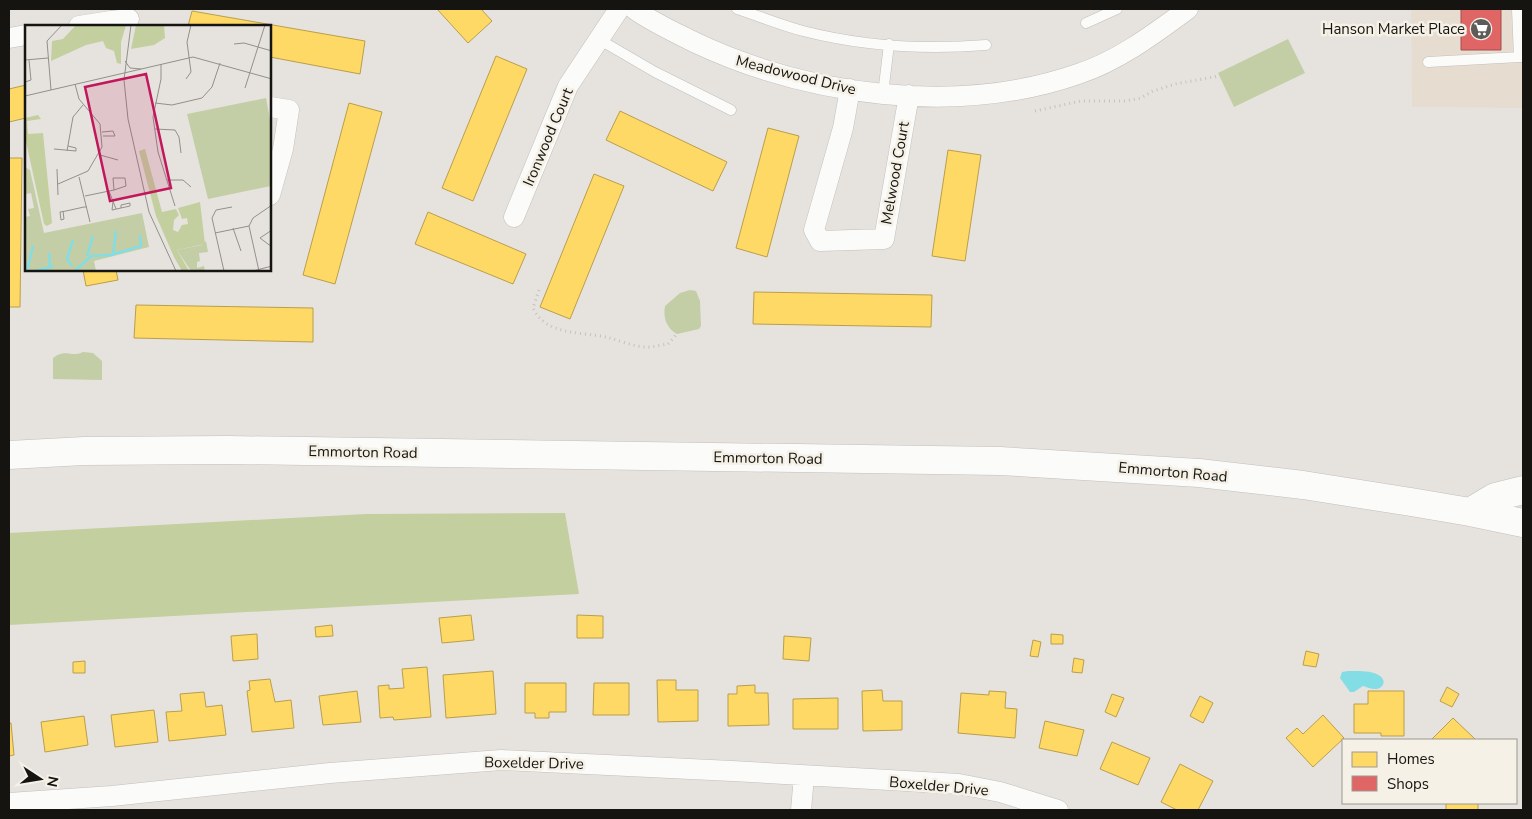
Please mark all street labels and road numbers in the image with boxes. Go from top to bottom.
street label: Meadowood Drive [734,50,858,100]
street label: Ironwood Court [518,84,578,189]
street label: Melwood Court [876,119,914,226]
street label: Emmorton Road [308,441,418,463]
street label: Emmorton Road [713,447,823,469]
street label: Emmorton Road [1118,457,1228,487]
street label: Boxelder Drive [484,752,584,774]
street label: Boxelder Drive [888,772,990,800]

